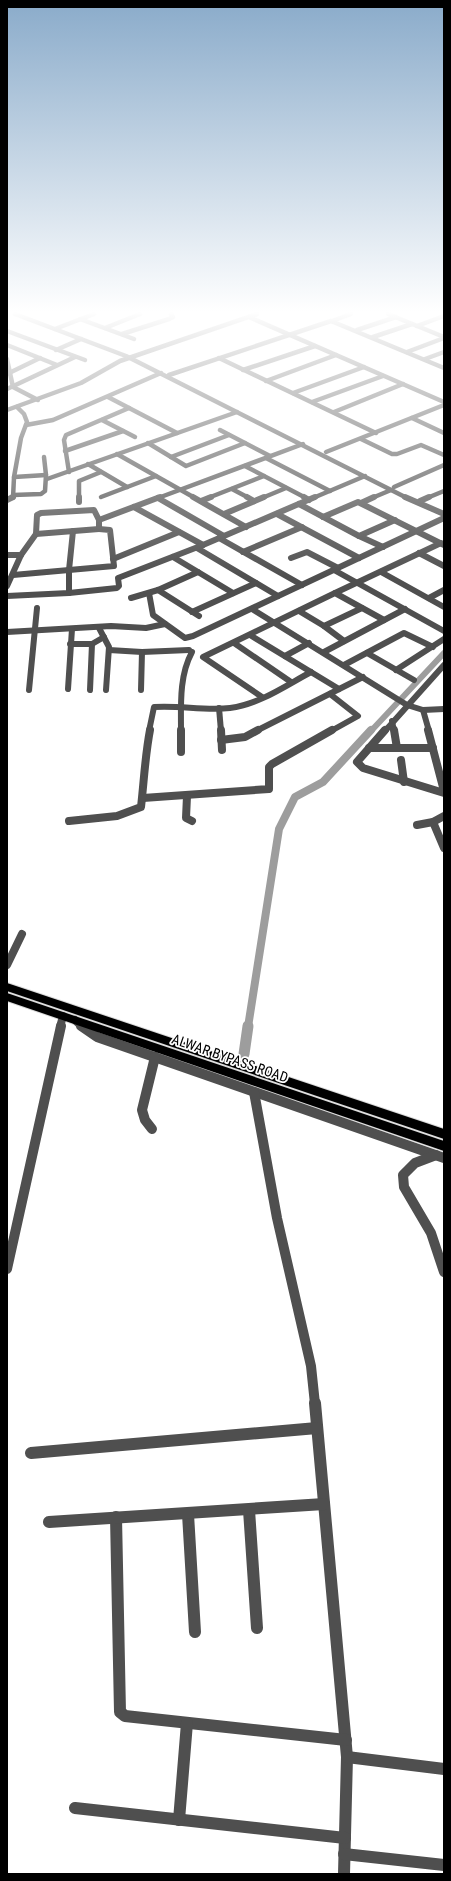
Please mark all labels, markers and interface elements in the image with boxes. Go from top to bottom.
street label: ALWAR BYPASS ROAD [170,1031,290,1085]

